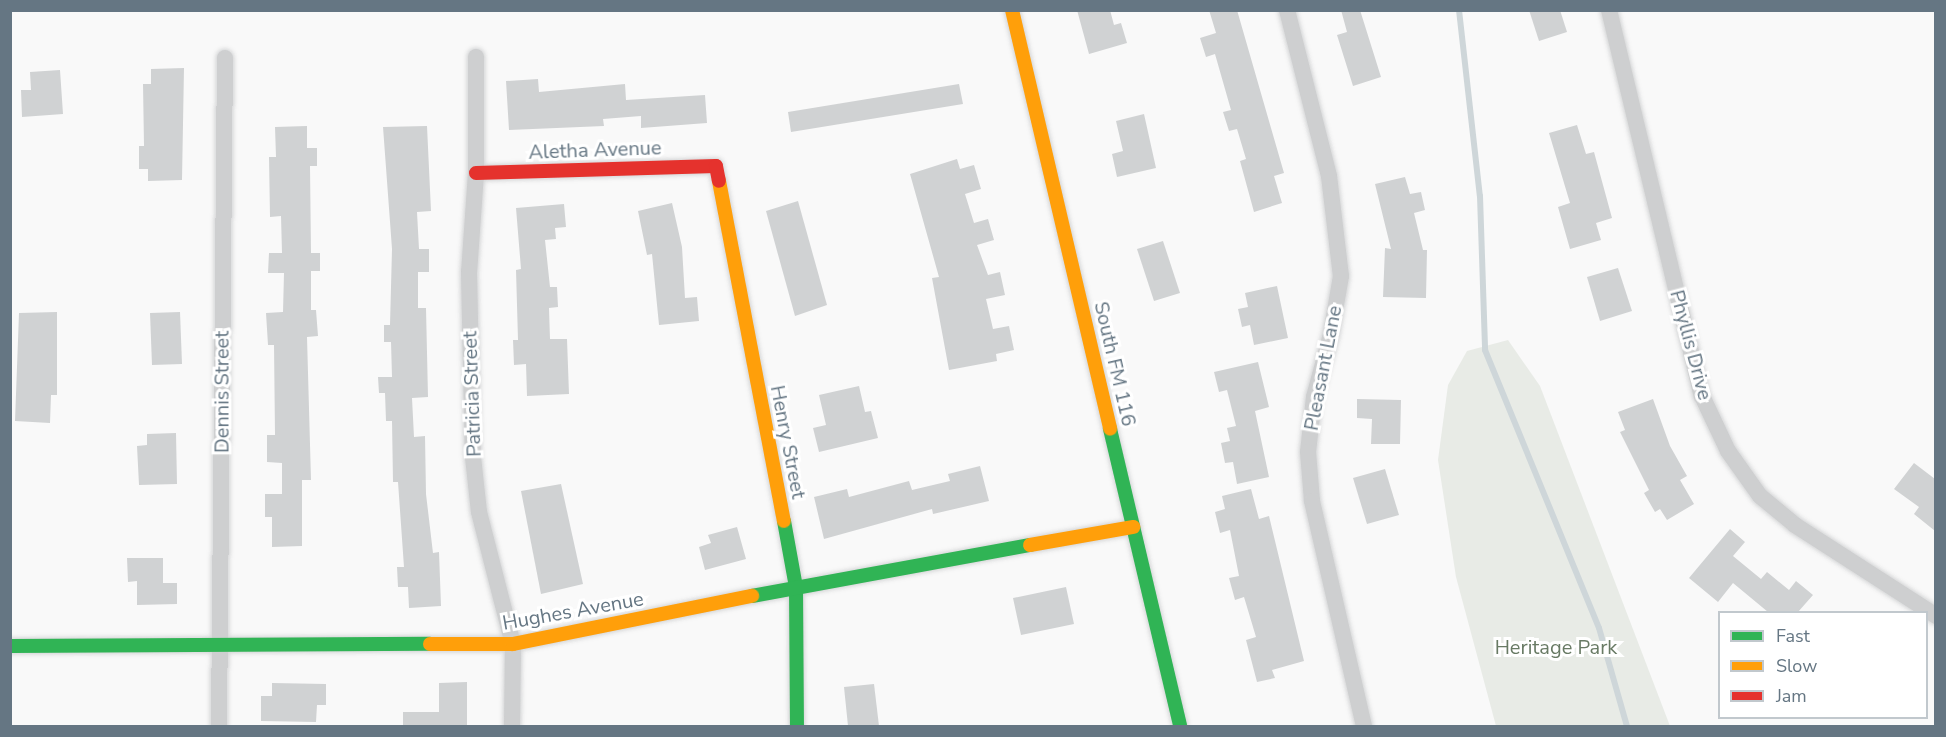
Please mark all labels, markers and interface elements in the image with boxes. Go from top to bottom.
street label: Aletha Avenue [528,136,662,164]
street label: Phyllis Drive [1665,287,1717,403]
street label: South FM 116 [1089,299,1141,429]
street label: Pleasant Lane [1299,303,1347,433]
street label: Dennis Street [210,331,234,453]
street label: Patricia Street [458,331,486,457]
street label: Henry Street [765,383,811,501]
street label: Hughes Avenue [501,587,645,635]
legend [1718,611,1928,719]
text: Fast [1776,624,1810,648]
park label: Heritage Park [1495,635,1617,659]
text: Slow [1776,654,1817,678]
text: Jam [1776,684,1807,708]

